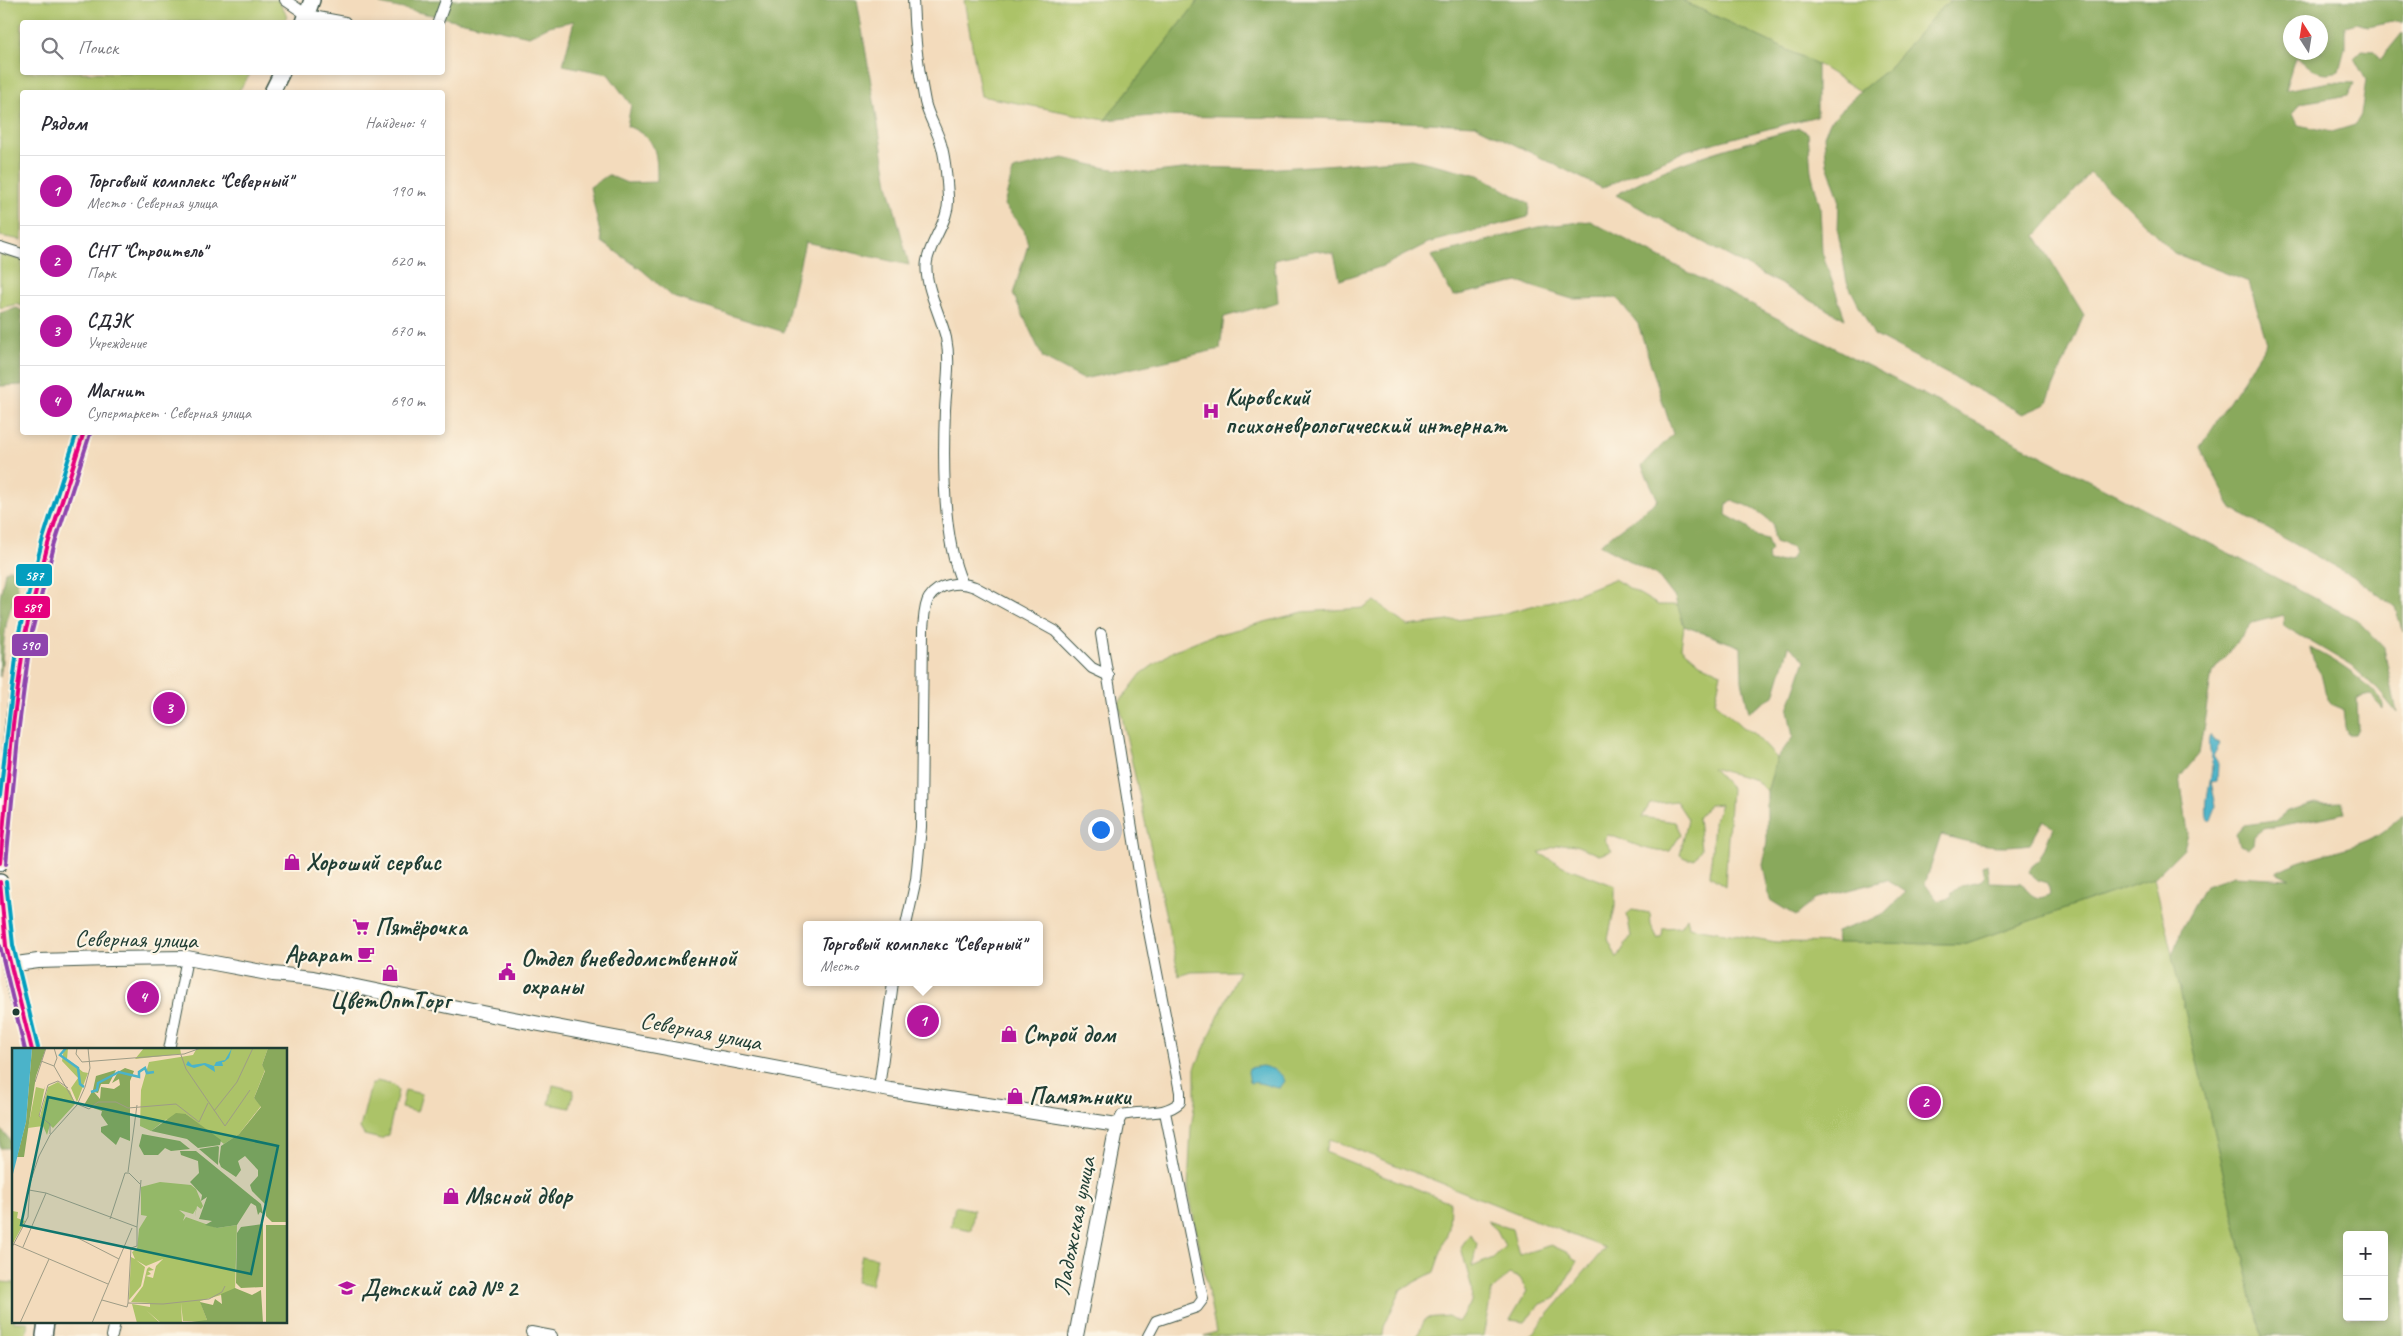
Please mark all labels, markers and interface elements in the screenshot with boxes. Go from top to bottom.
north arrow [2283,15,2328,60]
search box [20,20,445,75]
icon: search [38,34,66,62]
text: Поиск [78,36,118,60]
text: Рядом [40,110,87,136]
text: Найдено: 4 [365,113,425,133]
text: Торговый комплекс "Северный" [87,169,293,193]
text: 1 [52,181,60,201]
text: 190 m [391,181,425,201]
text: Место · Северная улица [87,193,217,213]
text: СНТ "Строитель" [87,239,207,263]
text: 2 [52,251,60,271]
text: 620 m [391,251,425,271]
text: Парк [87,263,116,283]
text: СДЭК [87,309,131,333]
text: 3 [52,321,60,341]
text: 670 m [391,321,425,341]
text: Учреждение [87,333,146,353]
text: Магнит [87,379,144,403]
place label: Кировский психоневрологический интернат [1225,382,1508,440]
text: 4 [52,391,60,411]
text: 690 m [391,391,425,411]
hospital icon: Кировский психоневрологический интернат [1201,401,1221,421]
text: Супермаркет · Северная улица [87,403,251,423]
line badge: 587 [15,563,53,587]
text: 587 [25,567,45,584]
line badge: 589 [13,595,51,619]
text: 589 [23,599,43,616]
line badge: 590 [11,633,49,657]
text: 590 [21,637,41,654]
pin: 3 [153,689,185,727]
your location [1088,817,1114,843]
place label: Хороший сервис [306,847,442,877]
shop icon: Хороший сервис [282,852,302,872]
place label: Пятёрочка [375,912,468,942]
supermarket icon: Пятёрочка [351,917,371,937]
popup [803,921,1043,986]
street label: Северная улица [74,923,199,955]
text: Торговый комплекс "Северный" [820,932,1026,956]
place label: Арарат [285,939,352,969]
place label: Отдел вневедомственной охраны [521,943,739,1001]
cafe icon: Арарат [356,944,376,964]
text: Место [820,956,858,976]
public building icon: Отдел вневедомственной охраны [497,962,517,982]
shop icon: ЦветОптТорг [380,963,400,983]
pin: 4 [127,978,159,1016]
place label: ЦветОптТорг [330,985,454,1015]
pin: 1 [907,1002,939,1040]
street label: Северная улица [638,1005,766,1058]
unlabelled marker [11,1007,21,1017]
place label: Строй дом [1023,1019,1117,1049]
shop icon: Строй дом [999,1024,1019,1044]
inset map [12,1048,288,1324]
place label: Памятники [1029,1081,1133,1111]
pin: 2 [1909,1083,1941,1121]
shop icon: Памятники [1005,1086,1025,1106]
street label: Ладожская улица [1046,1153,1102,1298]
place label: Мясной двор [465,1181,574,1211]
shop icon: Мясной двор [441,1186,461,1206]
map controls [2343,1231,2388,1321]
button: + [2343,1231,2388,1276]
place label: Детский сад № 2 [361,1273,519,1303]
button: − [2343,1276,2388,1321]
school or university icon: Детский сад № 2 [337,1278,357,1298]

